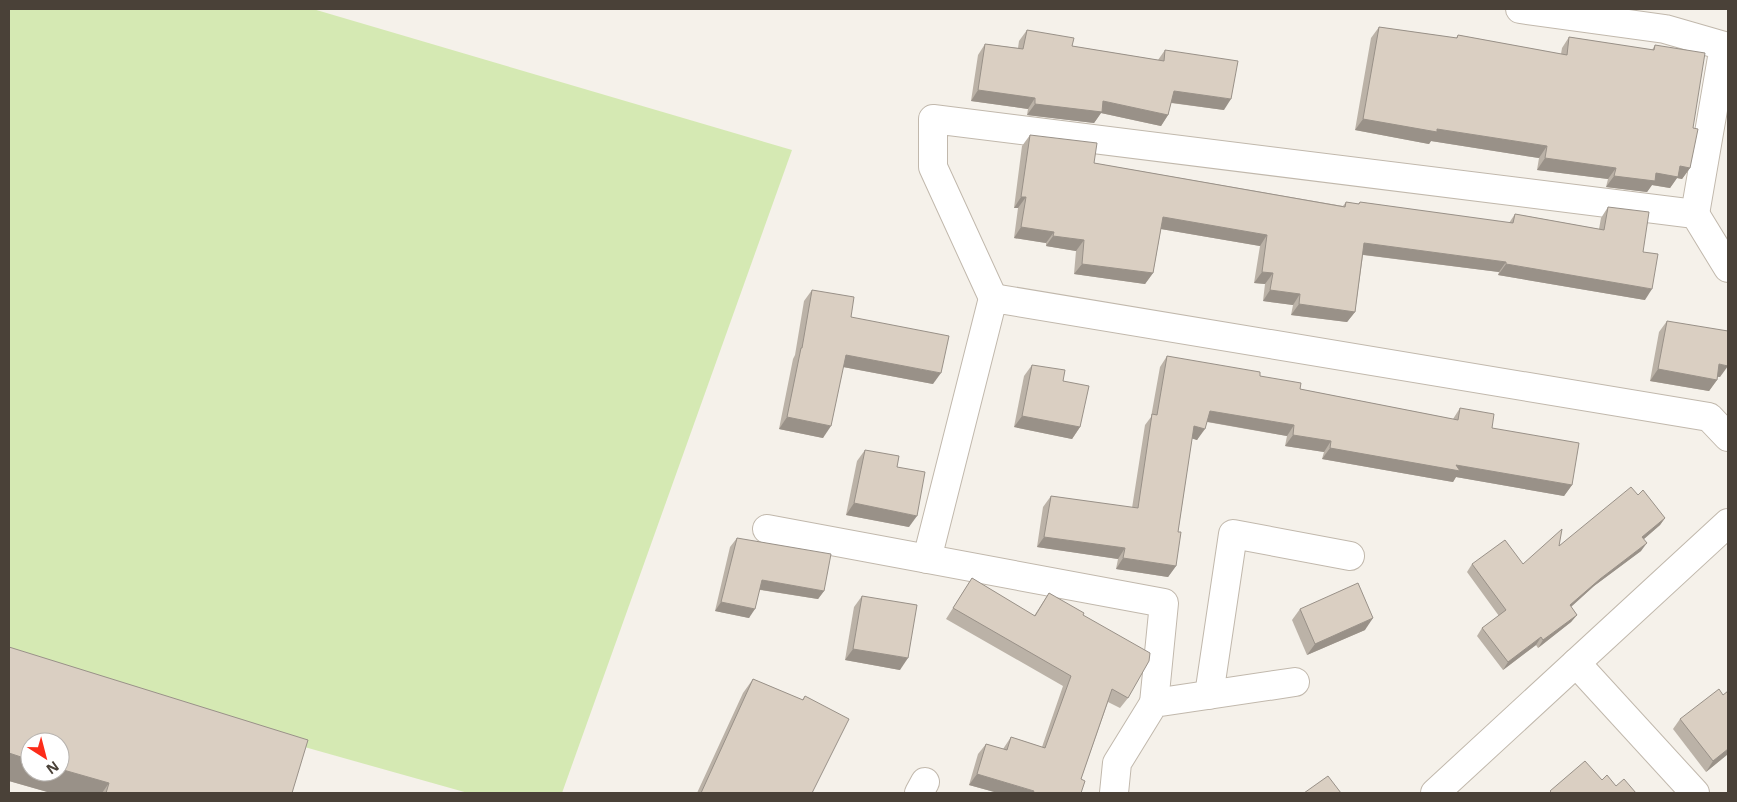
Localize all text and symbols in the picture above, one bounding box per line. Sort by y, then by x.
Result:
north arrow [20,732,70,782]
text: N [43,757,63,779]

